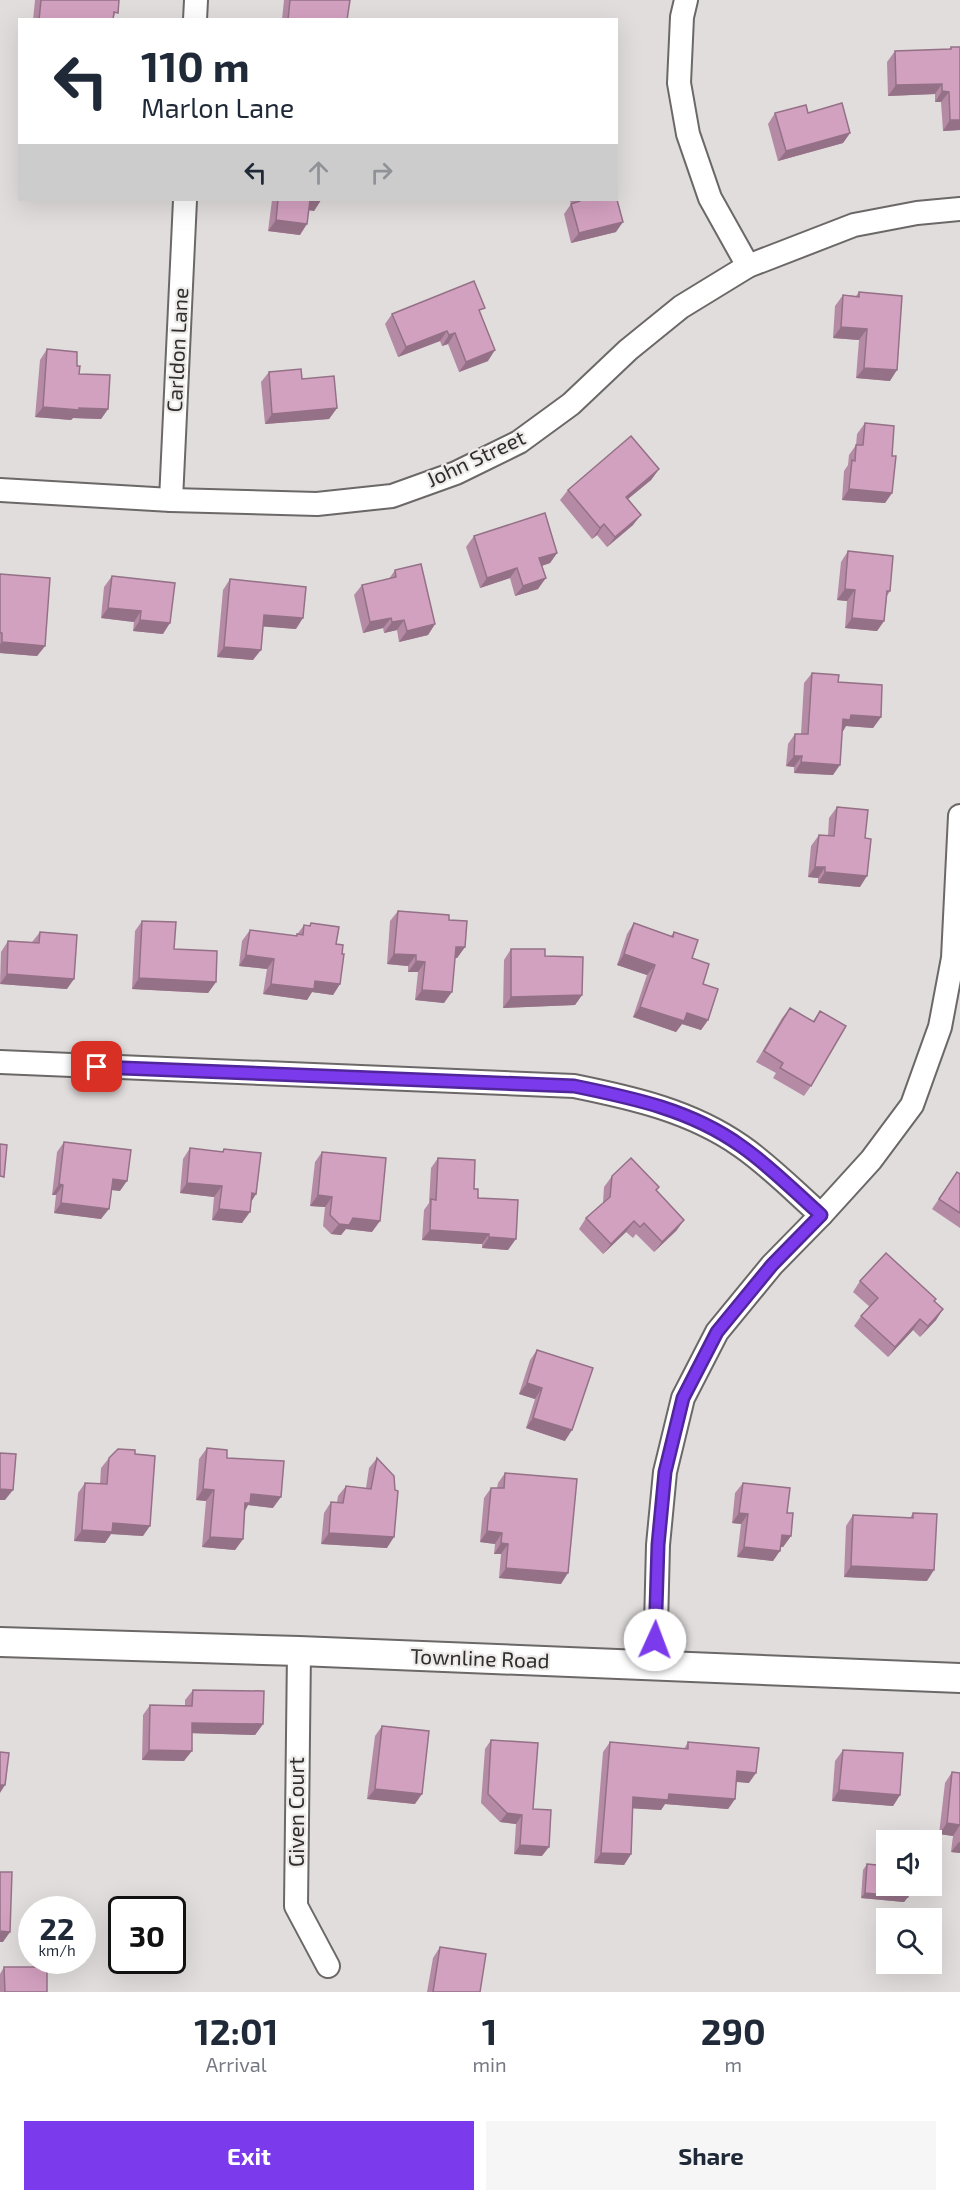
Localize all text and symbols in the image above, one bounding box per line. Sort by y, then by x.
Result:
text: 110 m [141,40,250,90]
icon: left [42,42,120,120]
text: Marlon Lane [141,91,294,123]
icon: left [239,156,272,189]
icon: ahead [302,156,335,189]
icon: right [365,156,398,189]
street label: Carldon Lane [161,287,192,413]
street label: John Street [422,424,529,491]
pin [71,1041,122,1092]
icon: arrive [80,1050,113,1083]
position arrow [623,1608,687,1672]
street label: Townline Road [410,1643,550,1672]
street label: Given Court [283,1757,308,1867]
map controls [876,1830,942,1974]
button: sound [876,1830,942,1896]
speed limit sign: 30 [108,1896,186,1974]
button: search [876,1908,942,1974]
text: 22 [40,1910,74,1946]
text: km/h [38,1941,76,1959]
text: 12:01 [194,2009,278,2052]
text: 1 [482,2009,497,2052]
text: 290 [701,2009,766,2052]
text: Arrival [206,2052,267,2076]
text: min [473,2052,507,2076]
text: m [725,2052,742,2076]
button: Exit [24,2121,474,2190]
button: Share [486,2121,936,2190]

